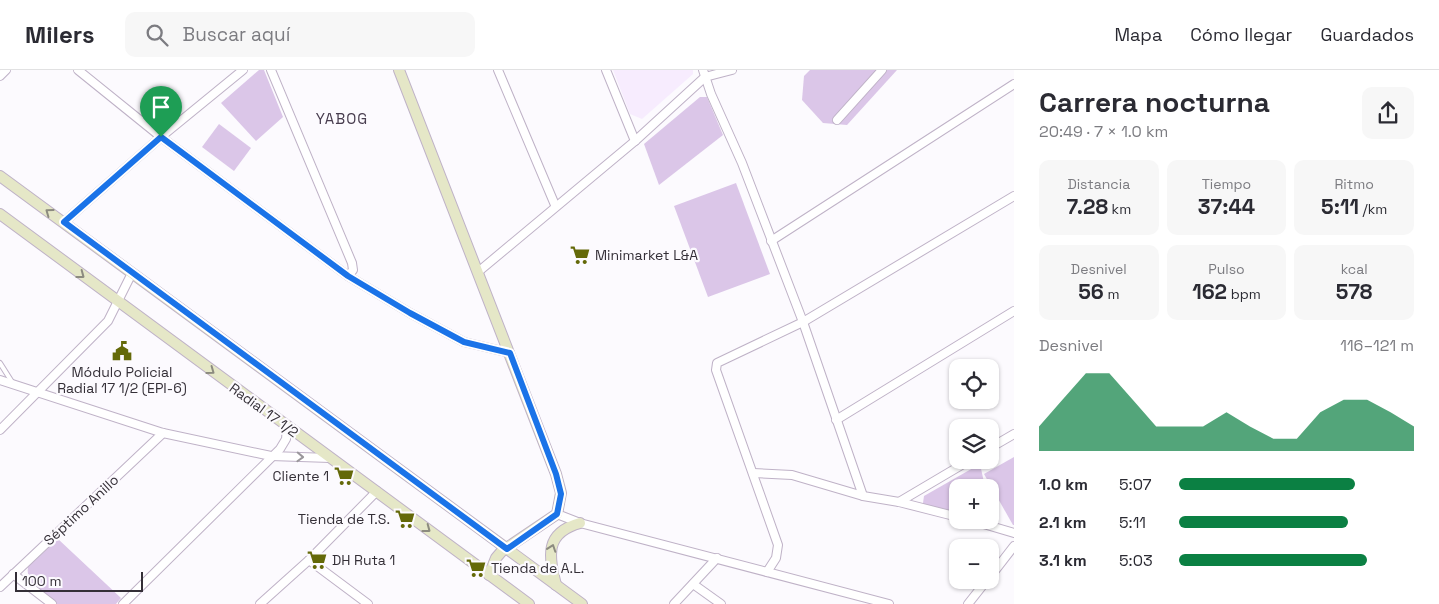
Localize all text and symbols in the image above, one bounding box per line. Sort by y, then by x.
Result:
search box [125,12,475,57]
text: Milers [25,19,95,50]
icon: search [143,21,171,49]
text: Buscar aquí [183,22,290,47]
text: Mapa [1114,23,1162,46]
text: Cómo llegar [1190,23,1292,46]
text: Guardados [1320,23,1414,46]
text: Carrera nocturna [1039,84,1270,120]
pin [140,86,182,137]
button: share [1362,87,1414,139]
icon: arrive [147,93,175,121]
district label: YABOG [316,109,368,128]
text: 20:49 · 7 × 1.0 km [1039,121,1168,142]
text: Distancia [1067,175,1130,193]
text: Tiempo [1202,175,1251,193]
text: Ritmo [1334,175,1374,193]
text: 7.28 [1066,193,1108,220]
text: 37:44 [1198,193,1255,220]
text: 5:11 [1321,193,1359,220]
text: km [1108,200,1131,218]
text: /km [1359,200,1387,218]
one-way arrow [45,209,55,218]
supermarket icon: Minimarket L&A [569,244,591,266]
place label: Minimarket L&A [595,246,698,264]
text: Desnivel [1071,260,1127,278]
text: Pulso [1208,260,1245,278]
text: kcal [1341,260,1368,278]
one-way arrow [75,269,84,277]
text: 56 [1078,278,1104,305]
text: 162 [1192,278,1227,305]
text: 578 [1336,278,1372,305]
text: m [1104,285,1119,303]
text: bpm [1227,285,1261,303]
text: Desnivel [1039,335,1103,356]
text: 116–121 m [1340,335,1414,356]
public building icon: Módulo Policial Radial 17 1/2 (EPI-6) [111,340,133,362]
map controls [949,359,999,589]
button: locate [949,359,999,409]
place label: Módulo Policial Radial 17 1/2 (EPI-6) [57,363,187,397]
one-way arrow [205,366,214,374]
street label: Radial 17 1/2 [226,379,302,441]
button: layers [949,419,999,469]
one-way arrow [297,452,305,462]
supermarket icon: Cliente 1 [333,465,355,487]
place label: Cliente 1 [273,467,329,485]
street label: Séptimo Anillo [40,471,122,549]
text: 1.0 km [1039,474,1088,495]
text: 5:07 [1119,474,1152,495]
button: + [949,479,999,529]
supermarket icon: Tienda de T.S. [394,508,416,530]
place label: Tienda de T.S. [298,510,390,528]
text: 2.1 km [1039,512,1086,533]
text: 5:11 [1119,512,1146,533]
one-way arrow [421,523,431,532]
button: − [949,539,999,589]
one-way arrow [547,544,557,552]
supermarket icon: DH Ruta 1 [306,549,328,571]
text: 3.1 km [1039,550,1087,571]
text: 5:03 [1119,550,1153,571]
place label: DH Ruta 1 [332,551,395,569]
supermarket icon: Tienda de A.L. [465,557,487,579]
place label: Tienda de A.L. [491,559,584,577]
scale bar [15,569,142,592]
text: 100 m [22,572,61,590]

